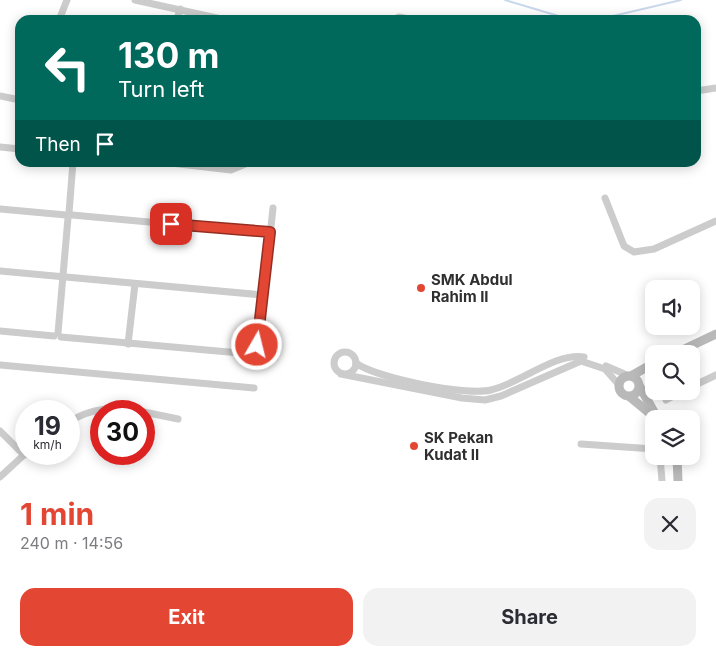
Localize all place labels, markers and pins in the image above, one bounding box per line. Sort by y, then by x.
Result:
pin [150,203,192,245]
place label: SMK Abdul Rahim II [431,270,513,306]
marker: SMK Abdul Rahim II [415,282,427,294]
place label: SK Pekan Kudat II [424,428,493,464]
marker: SK Pekan Kudat II [408,440,420,452]

